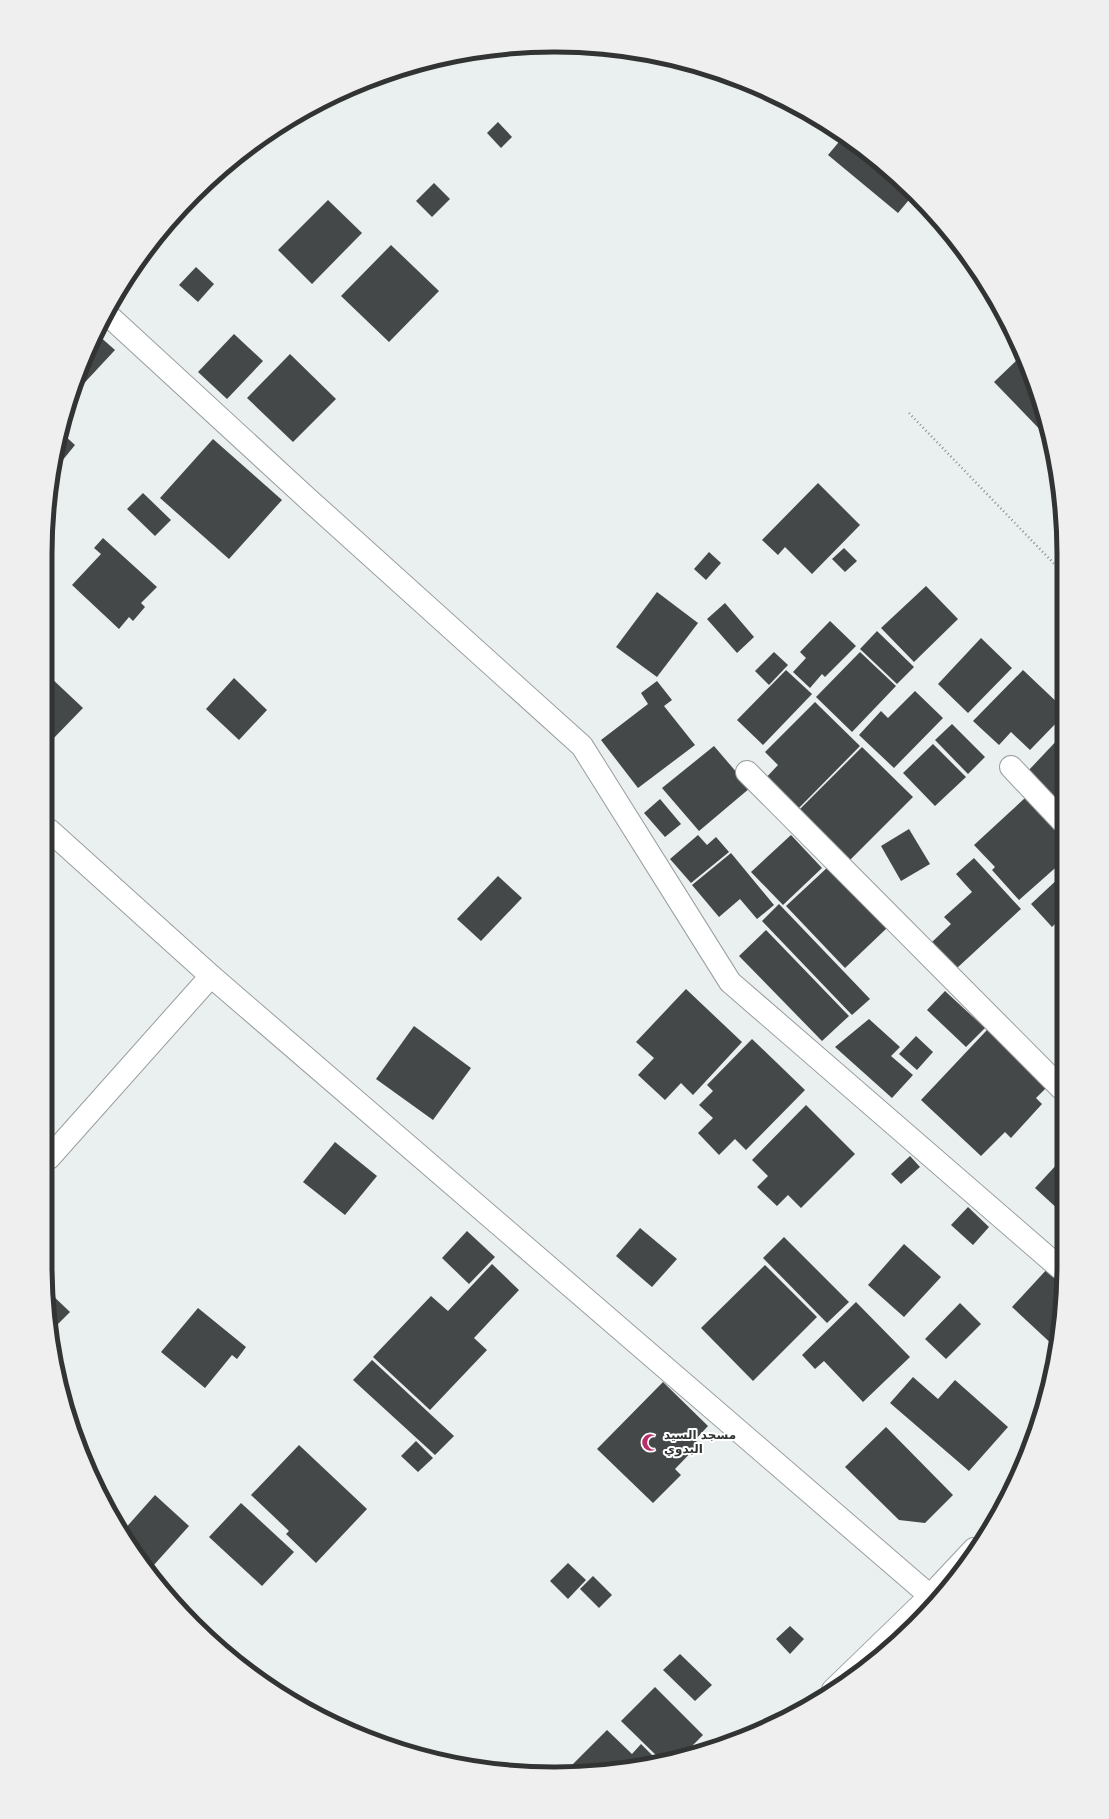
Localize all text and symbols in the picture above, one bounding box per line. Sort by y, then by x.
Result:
place label: مسجد السيد البدوي [664,1428,736,1457]
mosque icon: مسجد السيد البدوي [641,1432,661,1452]

